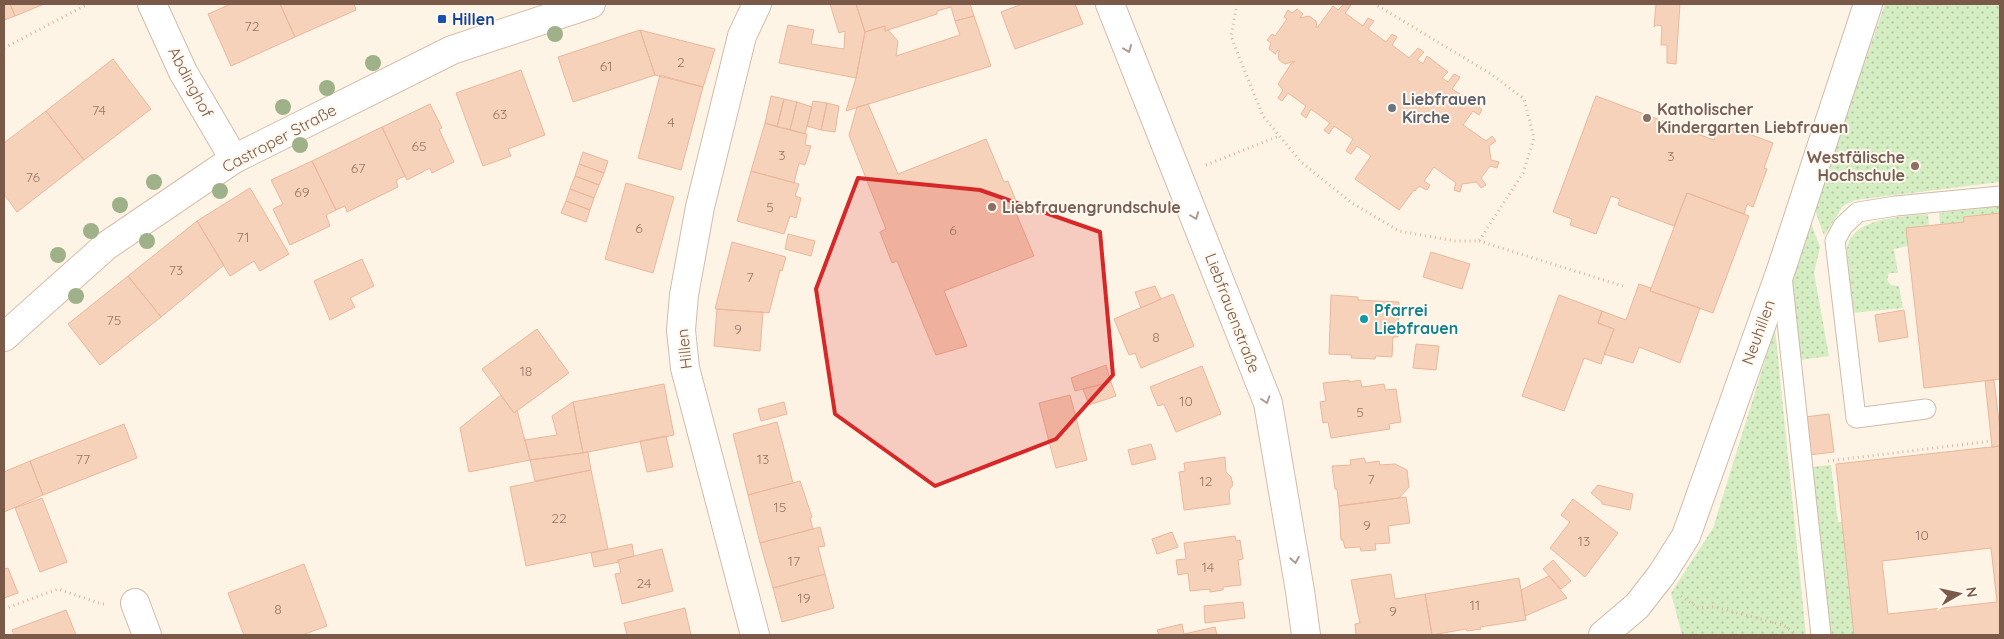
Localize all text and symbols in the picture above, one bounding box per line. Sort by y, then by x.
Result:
place label: Hillen [452,9,495,29]
marker: Hillen [436,13,448,25]
house number: 72 [245,17,260,35]
street label: Abdinghof [164,43,218,121]
one-way arrow [1122,44,1133,53]
house number: 2 [677,53,685,71]
house number: 61 [600,57,612,75]
place label: Liebfrauen Kirche [1402,89,1486,127]
street label: Castroper Straße [218,99,340,177]
place label: Katholischer Kindergarten Liebfrauen [1657,99,1848,137]
house number: 74 [92,101,106,119]
marker: Liebfrauen Kirche [1386,102,1398,114]
house number: 63 [493,105,507,123]
marker: Katholischer Kindergarten Liebfrauen [1641,112,1653,124]
house number: 4 [667,113,675,131]
house number: 65 [411,137,427,155]
house number: 3 [778,146,786,164]
house number: 3 [1667,147,1675,165]
place label: Westfälische Hochschule [1807,147,1905,185]
house number: 67 [351,159,365,177]
marker: Westfälische Hochschule [1909,160,1921,172]
house number: 76 [26,168,41,186]
house number: 69 [294,183,310,201]
place label: Liebfrauengrundschule [1002,197,1181,217]
house number: 5 [766,198,774,216]
marker: Liebfrauengrundschule [986,201,998,213]
one-way arrow [1189,211,1199,220]
house number: 6 [635,219,643,237]
house number: 6 [949,221,957,239]
house number: 71 [236,228,250,246]
street label: Liebfrauenstraße [1201,250,1265,376]
house number: 73 [169,261,183,279]
house number: 7 [746,268,754,286]
street label: Neuhillen [1737,297,1779,367]
place label: Pfarrei Liebfrauen [1374,300,1458,338]
house number: 75 [107,311,121,329]
marker: Pfarrei Liebfrauen [1358,313,1370,325]
house number: 9 [734,320,742,338]
street label: Hillen [672,328,696,370]
house number: 8 [1152,328,1160,346]
house number: 18 [520,362,532,380]
house number: 10 [1179,392,1193,410]
one-way arrow [1261,396,1271,404]
house number: 5 [1356,403,1364,421]
house number: 77 [76,450,90,468]
house number: 13 [757,450,769,468]
house number: 7 [1367,470,1375,488]
house number: 12 [1200,472,1213,490]
house number: 15 [774,498,786,516]
house number: 22 [551,509,567,527]
house number: 9 [1363,516,1371,534]
house number: 10 [1915,526,1929,544]
house number: 13 [1578,532,1590,550]
house number: 17 [788,552,800,570]
one-way arrow [1289,556,1299,565]
house number: 14 [1202,558,1214,576]
north arrow [1934,569,1984,619]
house number: 24 [637,574,651,592]
text: N [1962,585,1982,598]
house number: 19 [798,589,811,607]
house number: 11 [1470,596,1480,614]
house number: 8 [274,600,282,618]
house number: 9 [1389,602,1397,620]

